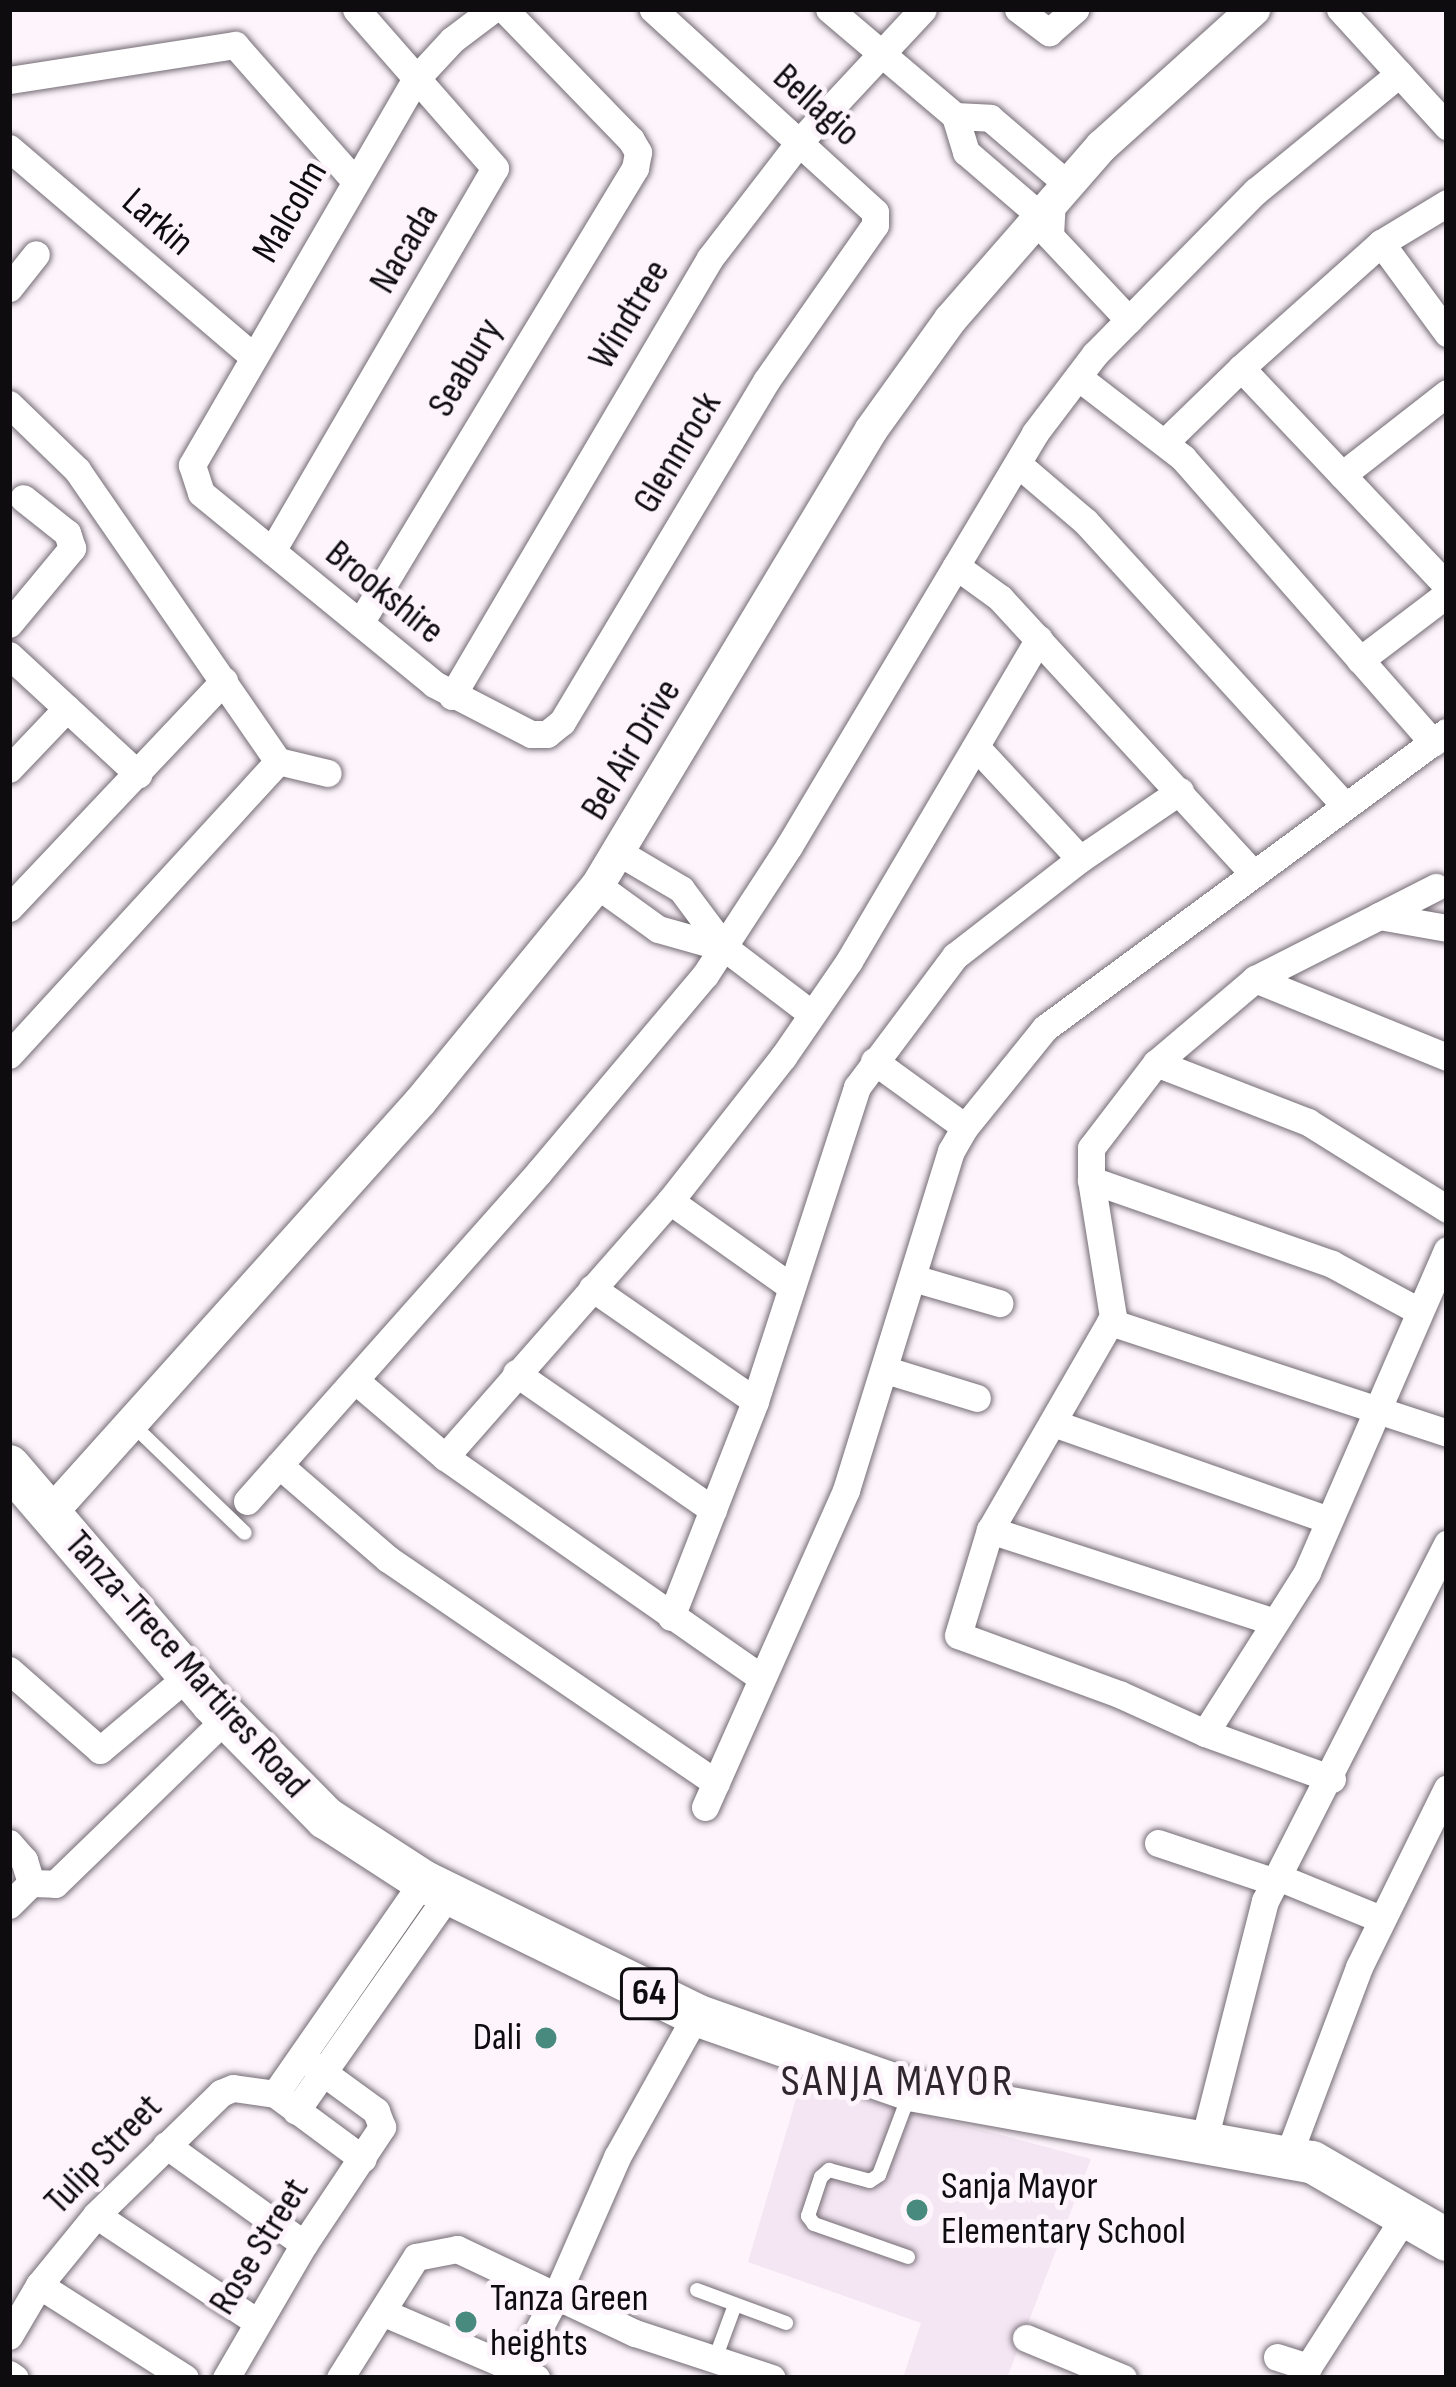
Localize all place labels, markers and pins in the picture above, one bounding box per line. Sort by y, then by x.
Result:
place label: Dali [473,2015,522,2061]
marker: Dali [533,2025,559,2051]
place label: Sanja Mayor Elementary School [941,2165,1186,2256]
marker: Sanja Mayor Elementary School [904,2197,930,2223]
place label: Tanza Green heights [490,2277,648,2368]
marker: Tanza Green heights [453,2309,479,2335]

